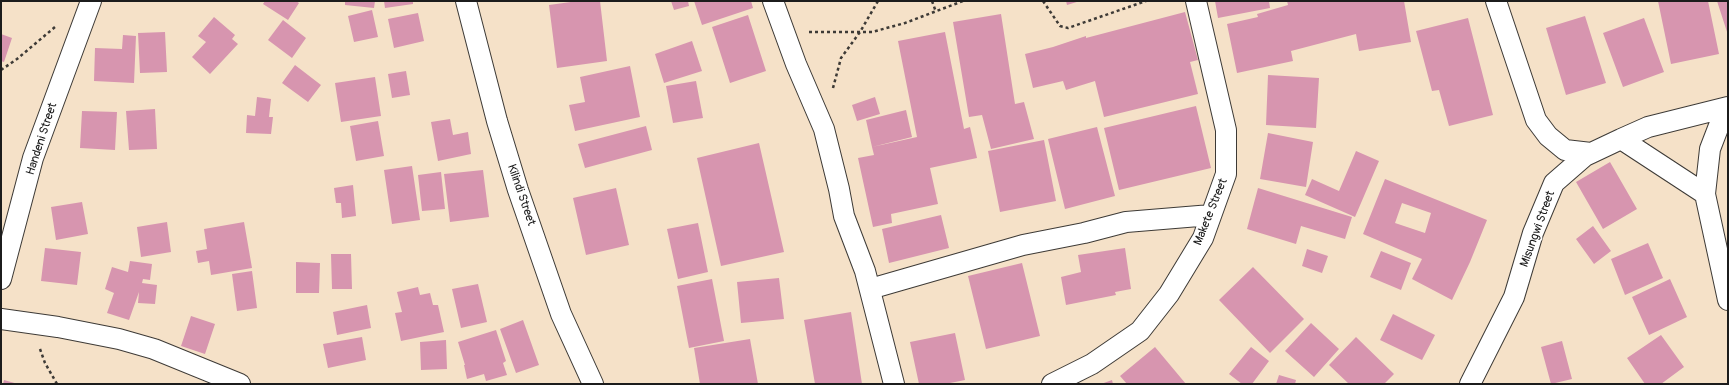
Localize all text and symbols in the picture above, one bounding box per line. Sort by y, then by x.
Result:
street label: Handeni Street [24,101,60,177]
street label: Kilindi Street [504,162,538,228]
street label: Makete Street [1191,176,1231,248]
street label: Misungwi Street [1518,189,1558,269]

